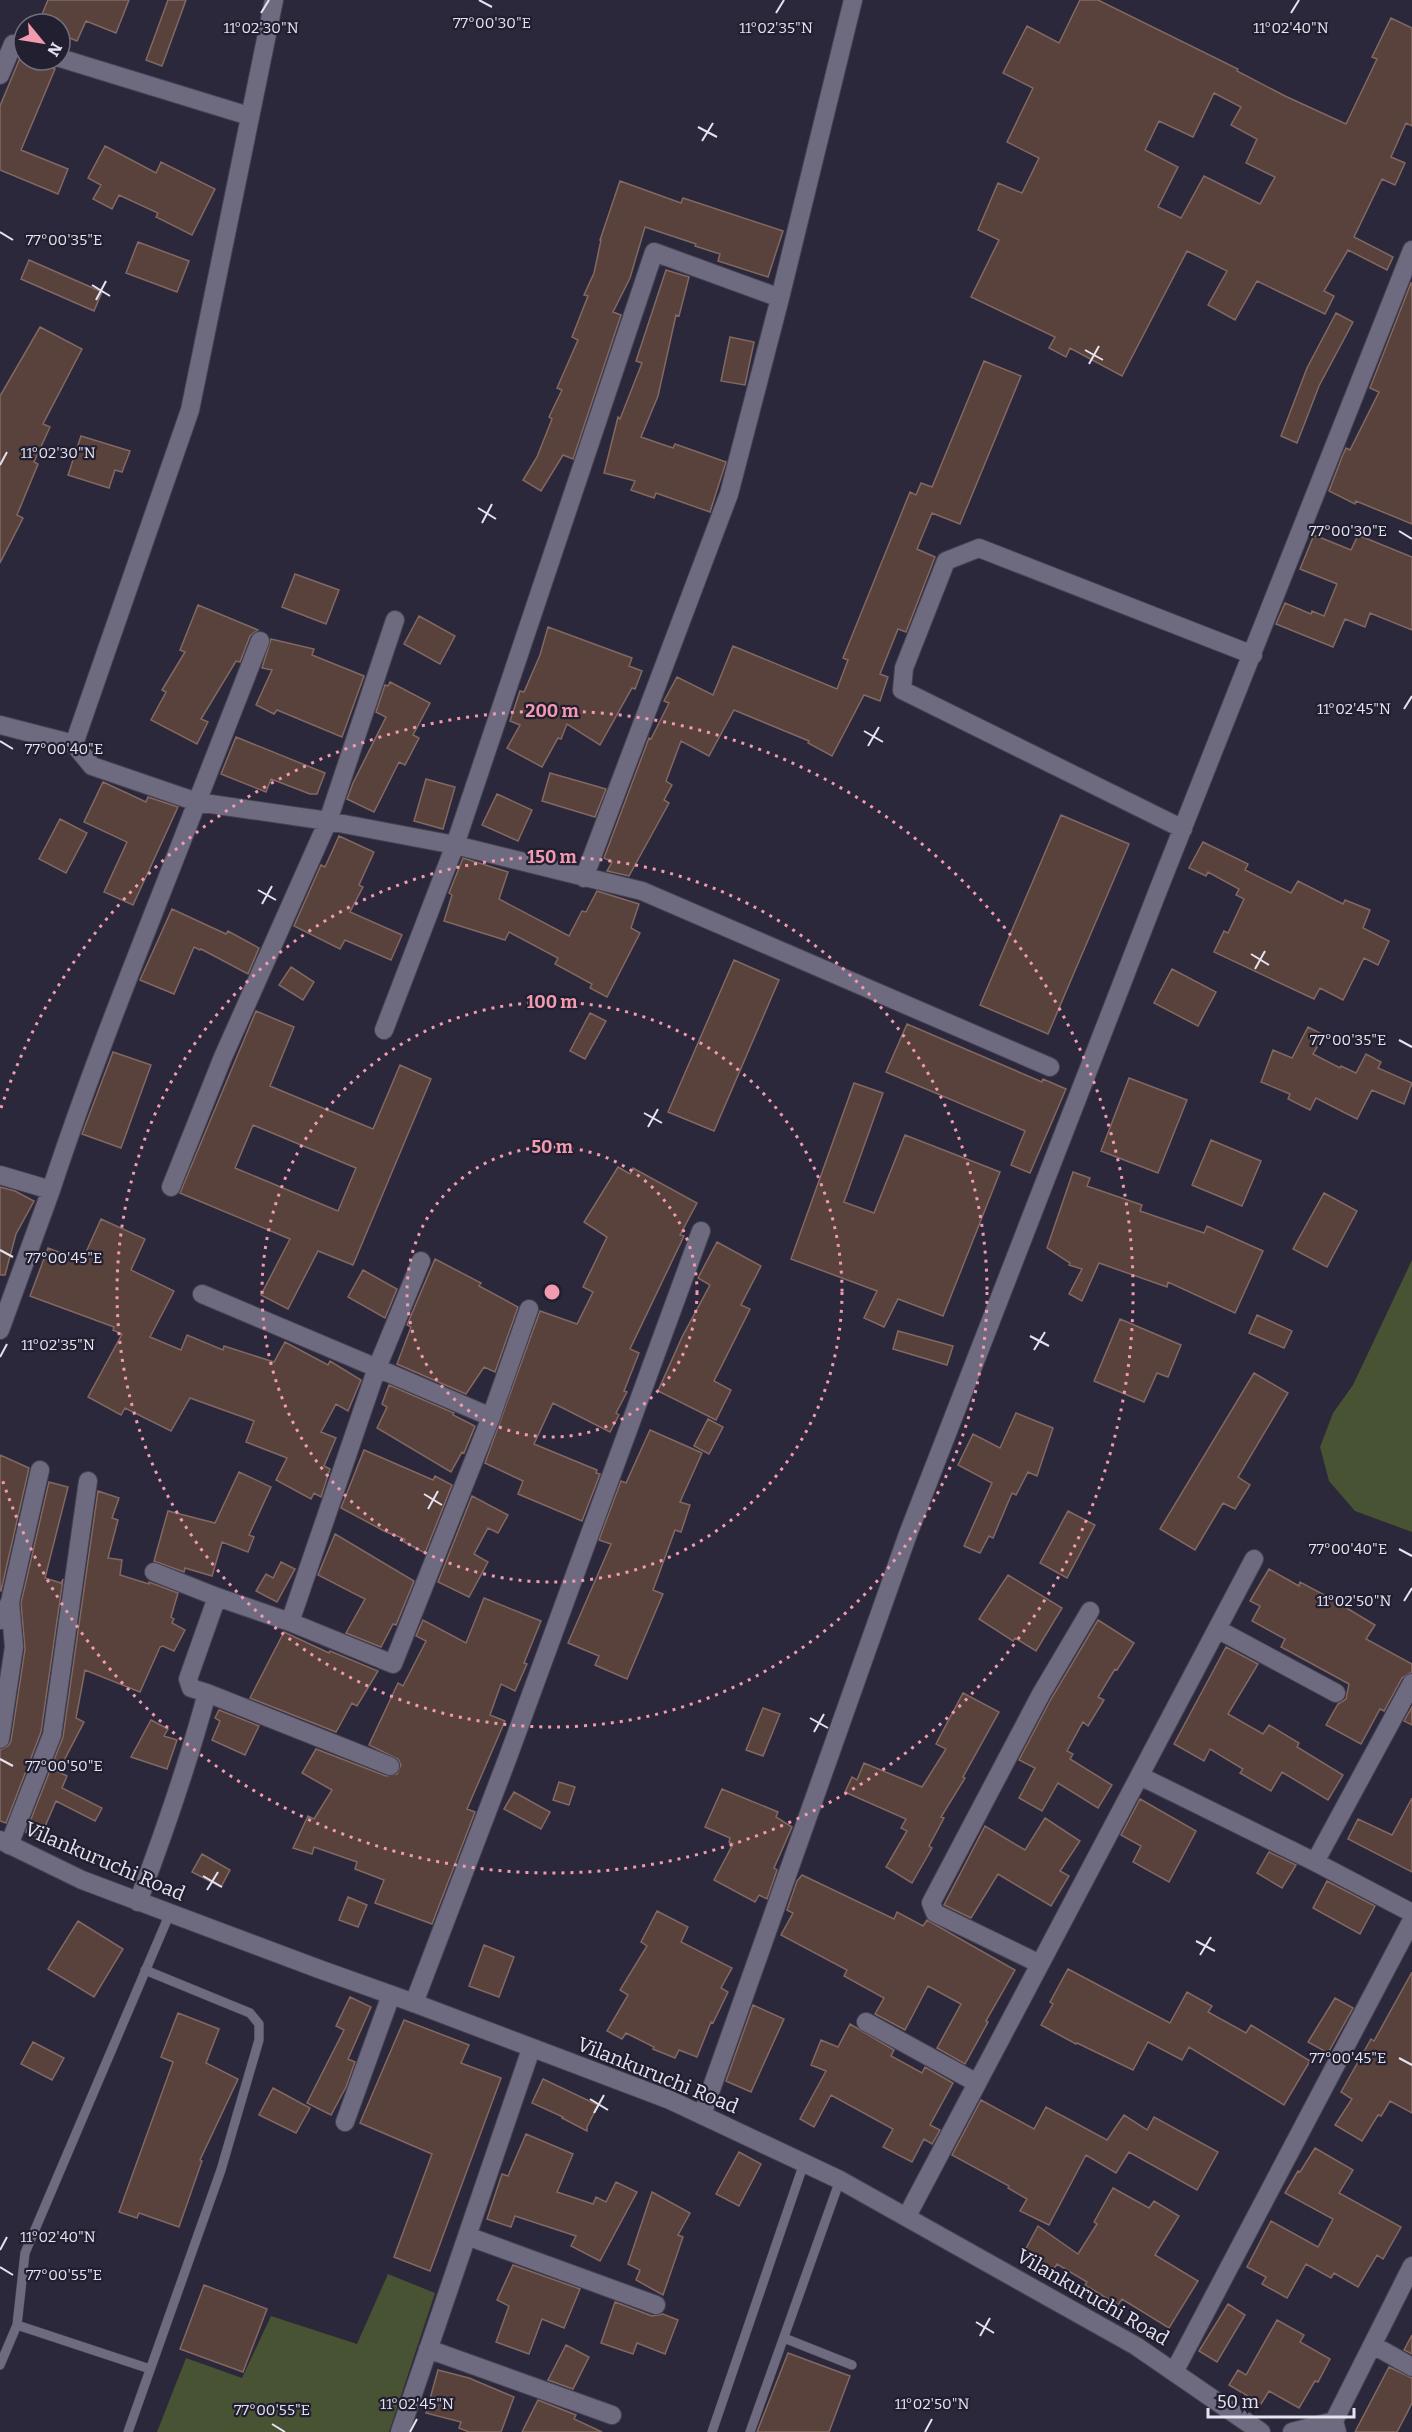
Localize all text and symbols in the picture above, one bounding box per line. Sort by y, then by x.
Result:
north arrow [12,12,72,72]
text: 77°00'30"E [453,14,531,32]
text: 11°02'30"N [223,19,299,37]
text: 11°02'35"N [739,19,813,37]
text: 11°02'40"N [1253,19,1329,37]
text: N [43,39,66,59]
text: 77°00'35"E [26,231,102,249]
text: 11°02'30"N [20,444,96,462]
text: 77°00'30"E [1309,522,1387,540]
text: 200 m [525,700,579,722]
text: 11°02'45"N [1317,700,1391,718]
text: 77°00'40"E [25,740,103,758]
text: 150 m [527,846,577,868]
text: 100 m [526,991,578,1013]
text: 77°00'35"E [1310,1031,1386,1049]
text: 50 m [531,1136,573,1158]
text: 77°00'45"E [26,1249,102,1267]
centre of rings [542,1282,562,1302]
text: 11°02'35"N [21,1336,95,1354]
text: 77°00'40"E [1309,1540,1387,1558]
text: 11°02'50"N [1317,1592,1391,1610]
text: 77°00'50"E [25,1757,103,1775]
street label: Vilankuruchi Road [21,1816,189,1906]
street label: Vilankuruchi Road [574,2032,742,2118]
text: 77°00'45"E [1310,2049,1386,2067]
text: 11°02'40"N [20,2228,96,2246]
street label: Vilankuruchi Road [1013,2244,1174,2350]
text: 77°00'55"E [26,2266,102,2284]
scale bar [1208,2381,1354,2419]
text: 50 m [1217,2391,1259,2413]
text: 11°02'45"N [380,2395,454,2413]
text: 11°02'50"N [895,2395,969,2413]
text: 77°00'55"E [234,2401,310,2419]

